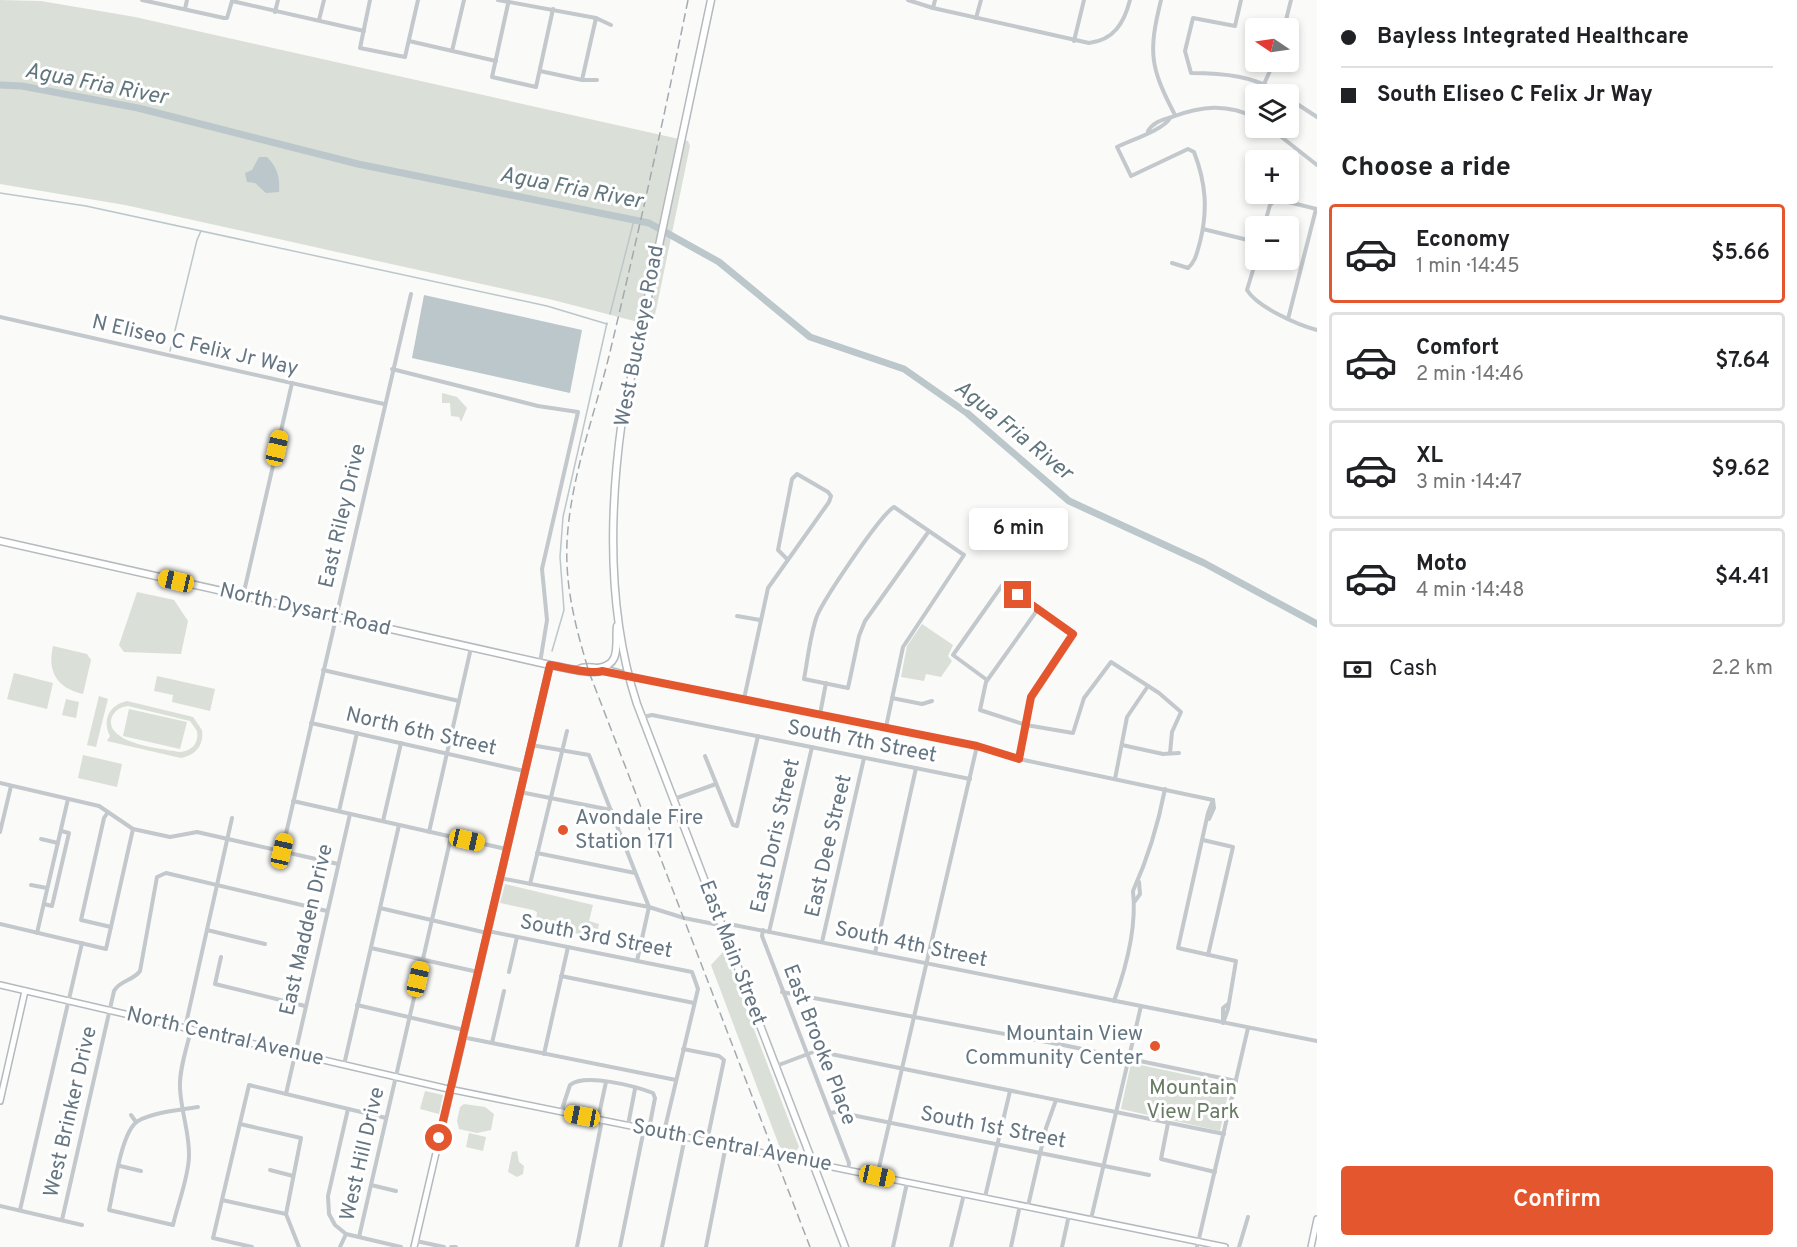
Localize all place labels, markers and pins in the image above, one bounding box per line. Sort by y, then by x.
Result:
place label: Avondale Fire Station 171 [575,805,703,856]
marker: Avondale Fire Station 171 [556,823,570,837]
place label: Mountain View Community Center [965,1021,1143,1072]
marker: Mountain View Community Center [1148,1039,1162,1053]

